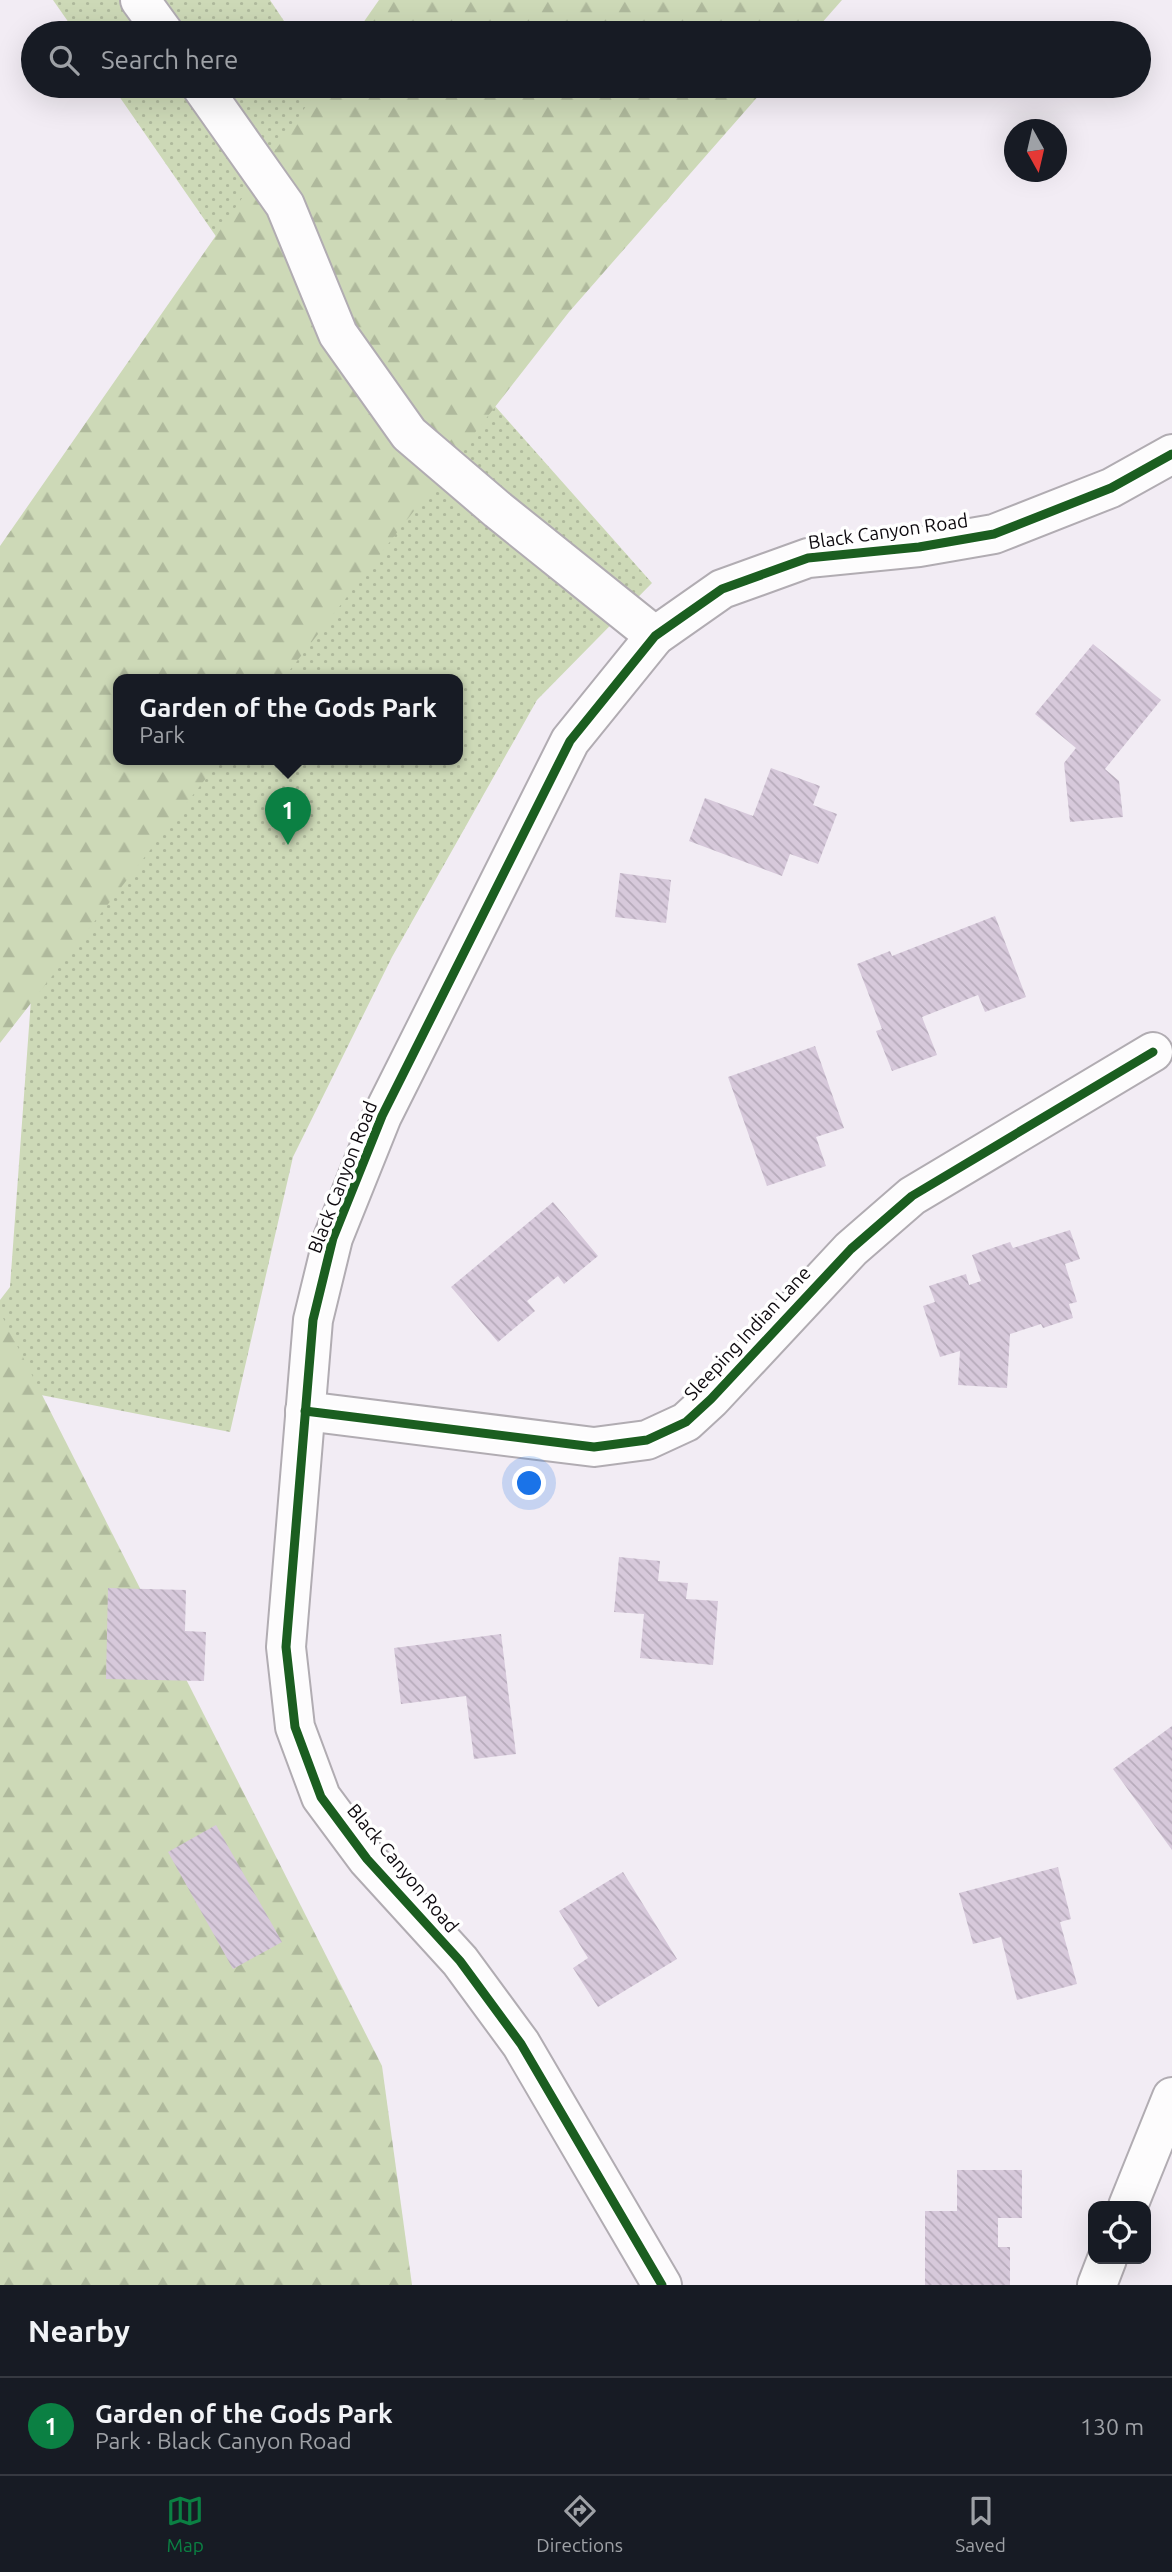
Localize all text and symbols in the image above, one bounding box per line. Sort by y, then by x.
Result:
search box [21,21,1151,98]
icon: search [45,41,83,79]
text: Search here [101,45,238,74]
north arrow [1004,119,1067,182]
street label: Black Canyon Road [807,509,969,553]
popup [113,674,463,765]
text: Garden of the Gods Park [139,693,437,722]
text: Park [139,722,185,747]
pin: 1 [265,787,311,845]
street label: Black Canyon Road [303,1098,381,1256]
street label: Sleeping Indian Lane [679,1262,815,1404]
your location [512,1466,546,1500]
street label: Black Canyon Road [343,1799,463,1937]
map controls [1088,2201,1151,2264]
button: locate [1088,2201,1151,2264]
text: Nearby [28,2314,130,2348]
text: Garden of the Gods Park [95,2399,393,2428]
text: 1 [45,2414,57,2439]
text: 130 m [1080,2414,1144,2439]
text: Park · Black Canyon Road [95,2428,352,2453]
tab: Map [166,2492,204,2556]
tab: Directions [536,2492,623,2556]
tab: Saved [955,2492,1006,2556]

